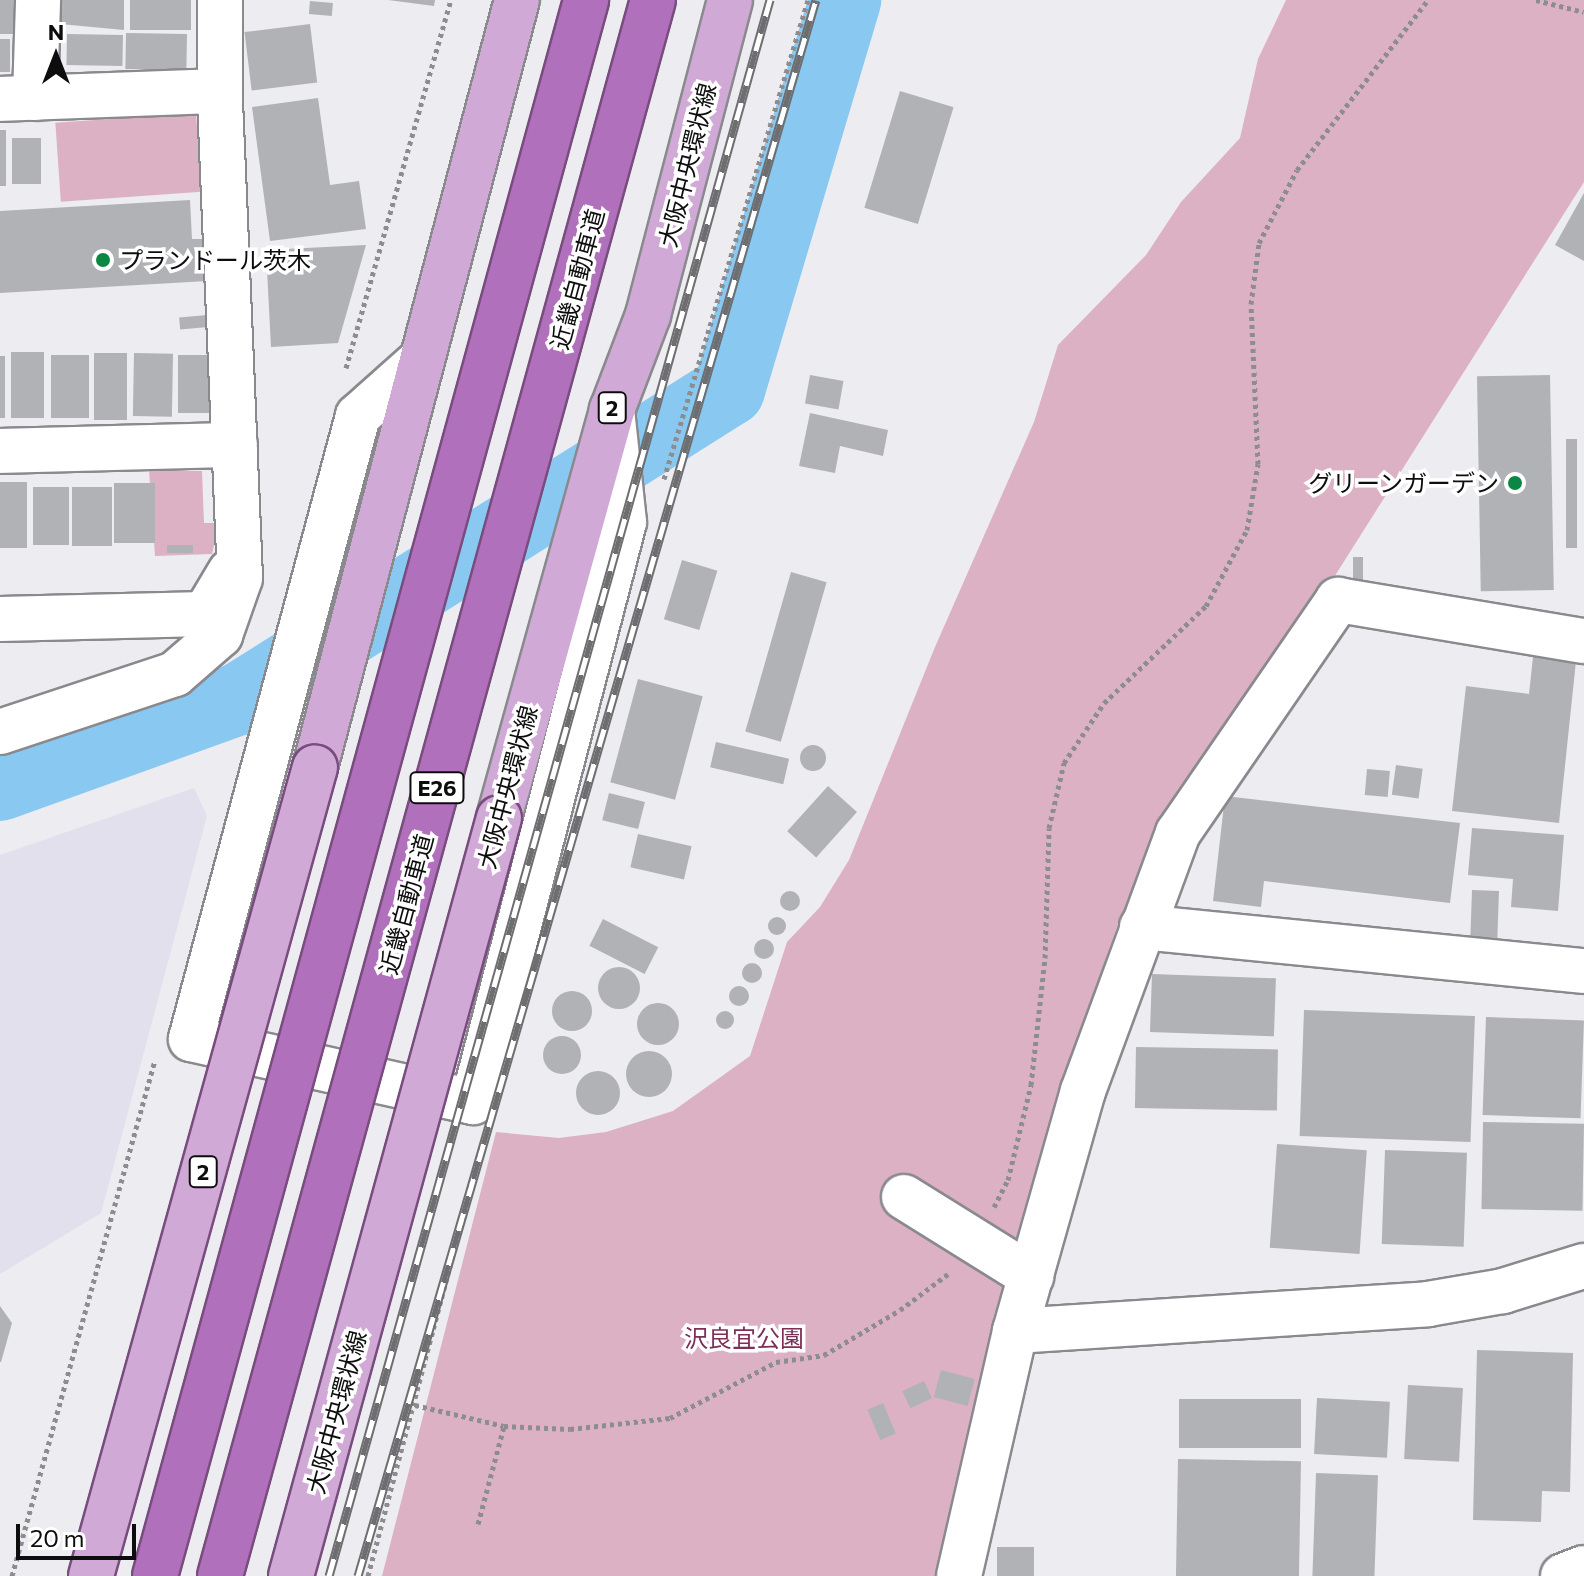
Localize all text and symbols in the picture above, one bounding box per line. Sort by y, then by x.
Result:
north arrow [16,16,96,96]
text: N [48,18,64,45]
street label: 大阪中央環状線 [653,80,721,250]
street label: 近畿自動車道 [544,206,610,352]
place label: プランドール茨木 [119,246,311,274]
marker: プランドール茨木 [94,251,112,269]
road number: 2 [596,390,628,426]
place label: グリーンガーデン [1307,469,1499,497]
marker: グリーンガーデン [1506,474,1524,492]
street label: 大阪中央環状線 [471,702,543,872]
road number: E26 [409,770,465,806]
street label: 近畿自動車道 [373,831,439,977]
road number: 2 [187,1154,219,1190]
park label: 沢良宜公園 [684,1324,804,1352]
street label: 大阪中央環状線 [300,1327,372,1497]
scale bar [20,1508,140,1558]
text: 20 m [30,1523,84,1552]

